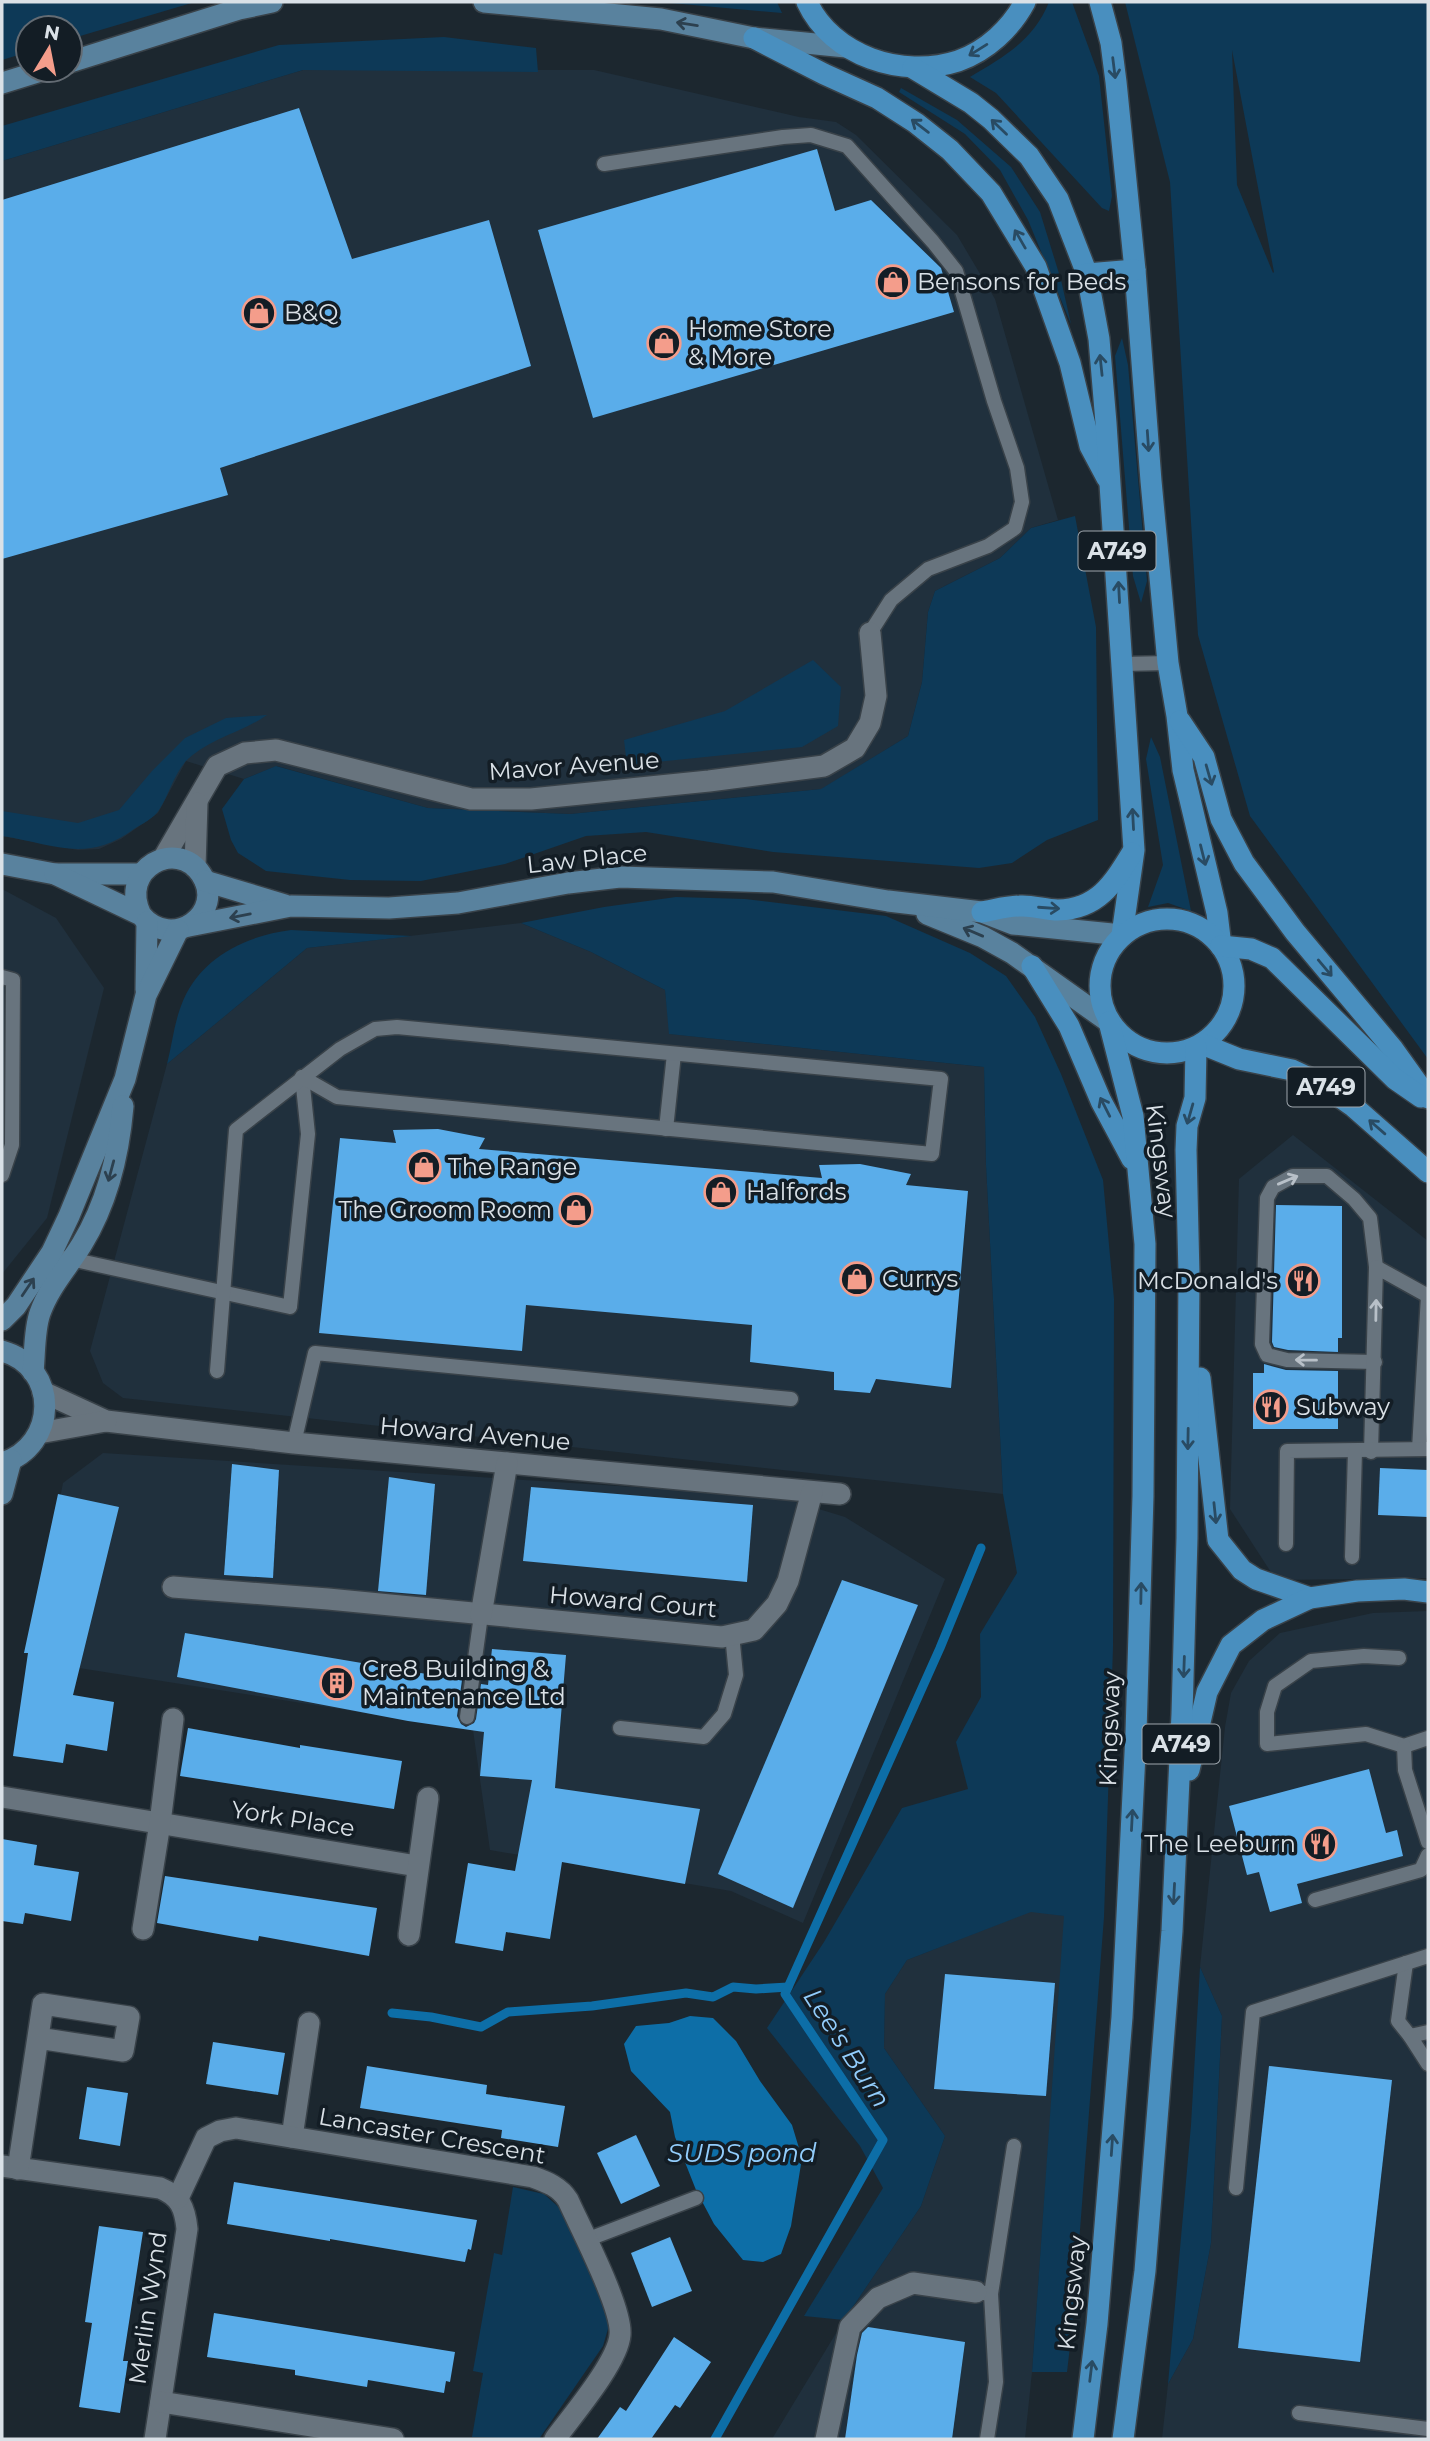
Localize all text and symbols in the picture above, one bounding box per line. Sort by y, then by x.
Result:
north arrow [14,14,84,84]
one-way arrow [676,17,699,30]
text: N [42,20,61,45]
one-way arrow [969,43,989,57]
one-way arrow [1108,57,1121,79]
one-way arrow [991,118,1008,135]
one-way arrow [911,119,930,134]
one-way arrow [1013,229,1026,250]
shop icon: Bensons for Beds [874,263,912,301]
place label: Bensons for Beds [917,267,1126,296]
shop icon: B&Q [240,294,278,332]
place label: B&Q [284,298,338,327]
place label: Home Store & More [688,314,832,371]
shop icon: Home Store & More [645,324,683,362]
one-way arrow [1095,354,1108,377]
one-way arrow [1142,430,1155,452]
road number: A749 [1078,531,1156,570]
one-way arrow [1112,581,1125,604]
street label: Mavor Avenue [488,745,660,786]
one-way arrow [1204,764,1217,786]
one-way arrow [1126,808,1139,831]
street label: Law Place [525,838,649,879]
one-way arrow [1197,843,1210,866]
one-way arrow [1037,902,1060,915]
one-way arrow [229,910,252,923]
one-way arrow [962,925,984,938]
one-way arrow [1317,959,1333,977]
road number: A749 [1288,1068,1364,1106]
one-way arrow [1097,1097,1111,1118]
street label: Kingsway [1140,1102,1183,1220]
one-way arrow [1183,1103,1196,1125]
one-way arrow [1368,1119,1386,1135]
shop icon: The Range [405,1148,443,1186]
place label: The Range [448,1152,577,1181]
one-way arrow [104,1160,117,1182]
shop icon: Halfords [702,1173,740,1211]
one-way arrow [1277,1173,1298,1186]
place label: Halfords [746,1177,846,1206]
shop icon: The Groom Room [557,1191,595,1229]
place label: The Groom Room [339,1195,552,1224]
shop icon: Currys [838,1260,876,1298]
restaurant icon: McDonald's [1284,1262,1322,1300]
place label: Currys [882,1264,958,1293]
place label: McDonald's [1137,1266,1278,1295]
one-way arrow [21,1278,35,1297]
one-way arrow [1369,1299,1382,1322]
one-way arrow [1295,1354,1318,1367]
restaurant icon: Subway [1252,1388,1290,1426]
place label: Subway [1296,1392,1390,1421]
street label: Howard Avenue [378,1411,572,1456]
one-way arrow [1182,1427,1195,1450]
one-way arrow [1209,1501,1222,1524]
street label: Howard Court [548,1580,718,1623]
one-way arrow [1134,1582,1148,1605]
place label: Cre8 Building & Maintenance Ltd [362,1654,566,1711]
one-way arrow [1177,1655,1190,1678]
building icon: Cre8 Building & Maintenance Ltd [318,1664,356,1702]
street label: Kingsway [1093,1671,1126,1787]
road number: A749 [1142,1724,1220,1764]
street label: York Place [229,1794,357,1843]
one-way arrow [1126,1809,1139,1832]
restaurant icon: The Leeburn [1301,1825,1339,1863]
place label: The Leeburn [1144,1829,1296,1858]
one-way arrow [1167,1882,1180,1905]
water label: Lee's Burn [797,1982,897,2114]
street label: Lancaster Crescent [316,2101,548,2170]
one-way arrow [1106,2134,1119,2157]
water label: SUDS pond [667,2137,817,2169]
street label: Merlin Wynd [122,2229,173,2386]
street label: Kingsway [1051,2234,1092,2352]
one-way arrow [1084,2361,1097,2383]

